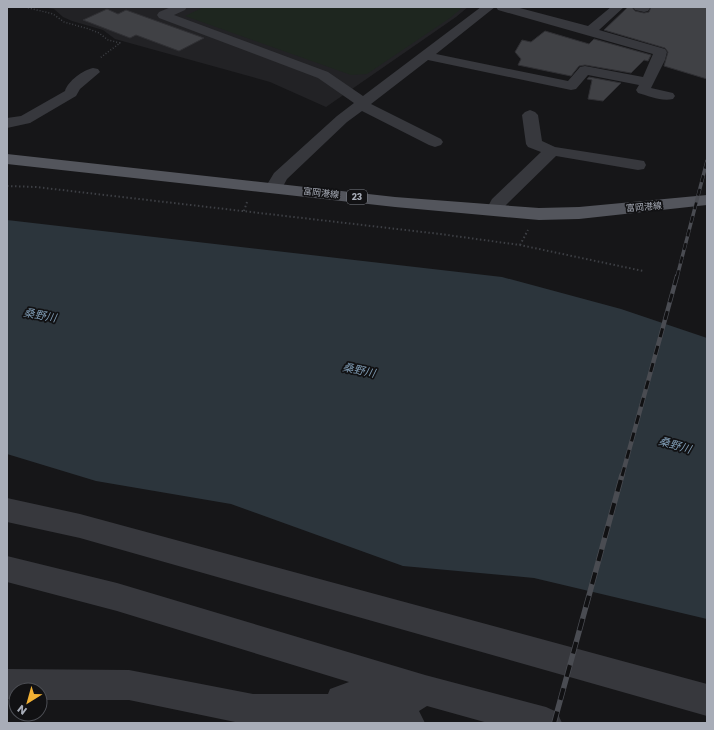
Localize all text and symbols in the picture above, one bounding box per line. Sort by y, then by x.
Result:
street label: 富岡港線 [302,185,341,201]
road number: 23 [347,190,367,204]
street label: 富岡港線 [626,199,663,215]
water label: 桑野川 [22,304,59,326]
water label: 桑野川 [341,359,378,381]
water label: 桑野川 [657,433,694,458]
north arrow [8,682,48,722]
text: N [14,701,30,719]

